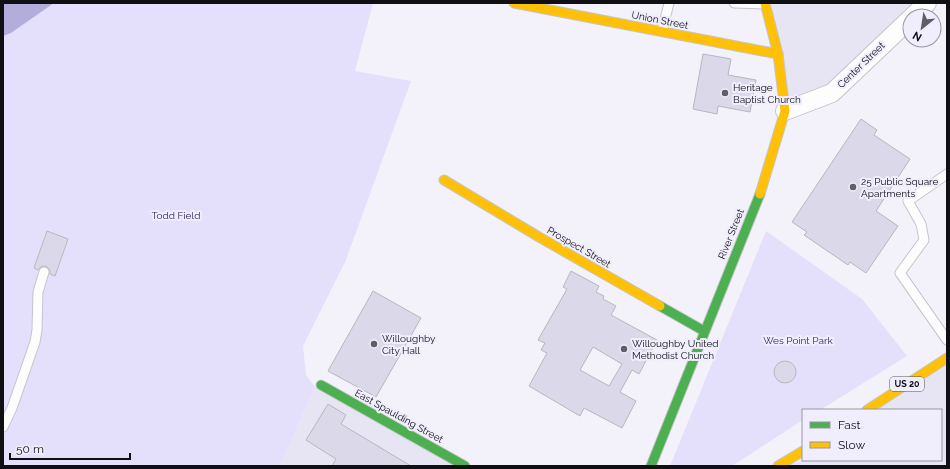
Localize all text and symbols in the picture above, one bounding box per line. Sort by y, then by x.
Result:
north arrow [902,8,942,48]
street label: Union Street [631,9,690,31]
text: N [910,28,924,44]
street label: Center Street [835,39,887,90]
place label: Heritage Baptist Church [733,82,801,105]
marker: Heritage Baptist Church [720,88,730,98]
place label: 25 Public Square Apartments [861,176,938,199]
marker: 25 Public Square Apartments [848,182,858,192]
street label: River Street [716,207,746,261]
park label: Todd Field [152,210,200,221]
street label: Prospect Street [545,224,613,270]
place label: Willoughby City Hall [382,333,436,356]
park label: Wes Point Park [763,335,833,346]
place label: Willoughby United Methodist Church [632,338,719,361]
marker: Willoughby City Hall [369,339,379,349]
marker: Willoughby United Methodist Church [619,344,629,354]
road number: US 20 [890,377,924,391]
street label: East Spaulding Street [353,387,446,445]
legend [802,409,942,461]
text: Fast [838,418,861,432]
scale bar [10,435,130,461]
text: Slow [838,438,865,452]
text: 50 m [16,442,44,456]

